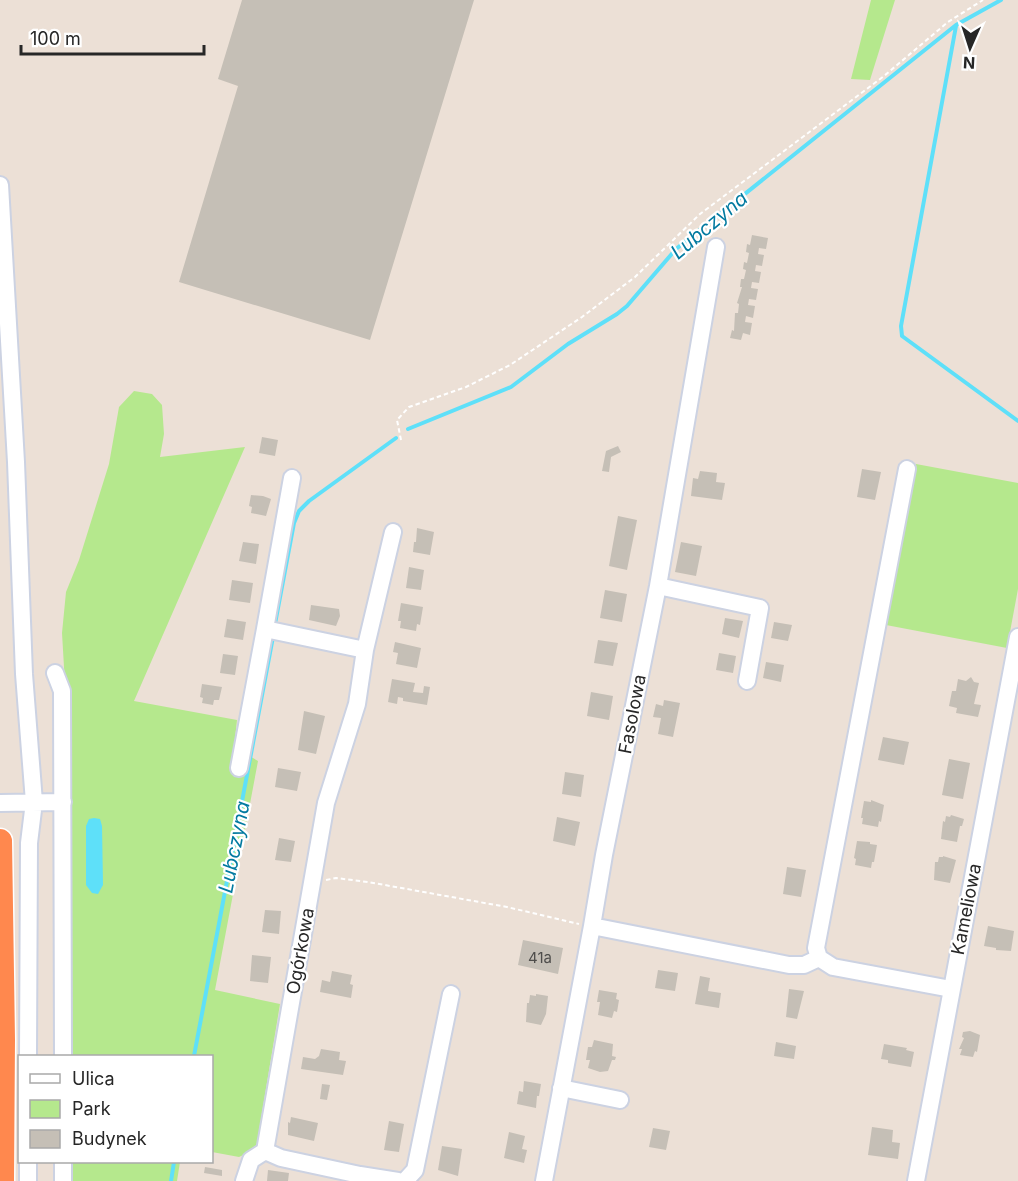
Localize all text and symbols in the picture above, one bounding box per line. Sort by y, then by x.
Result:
scale bar [21,18,204,56]
north arrow [940,18,1000,78]
text: 100 m [30,28,81,49]
text: N [963,53,976,73]
water label: Lubczyna [666,186,752,264]
street label: Fasolowa [614,673,650,755]
water label: Lubczyna [213,799,255,895]
street label: Kameliowa [947,862,985,956]
street label: Ogórkowa [282,906,318,996]
house number: 41a [528,948,552,967]
legend [18,1055,213,1163]
text: Ulica [72,1068,115,1089]
text: Park [72,1098,111,1119]
text: Budynek [72,1128,147,1149]

